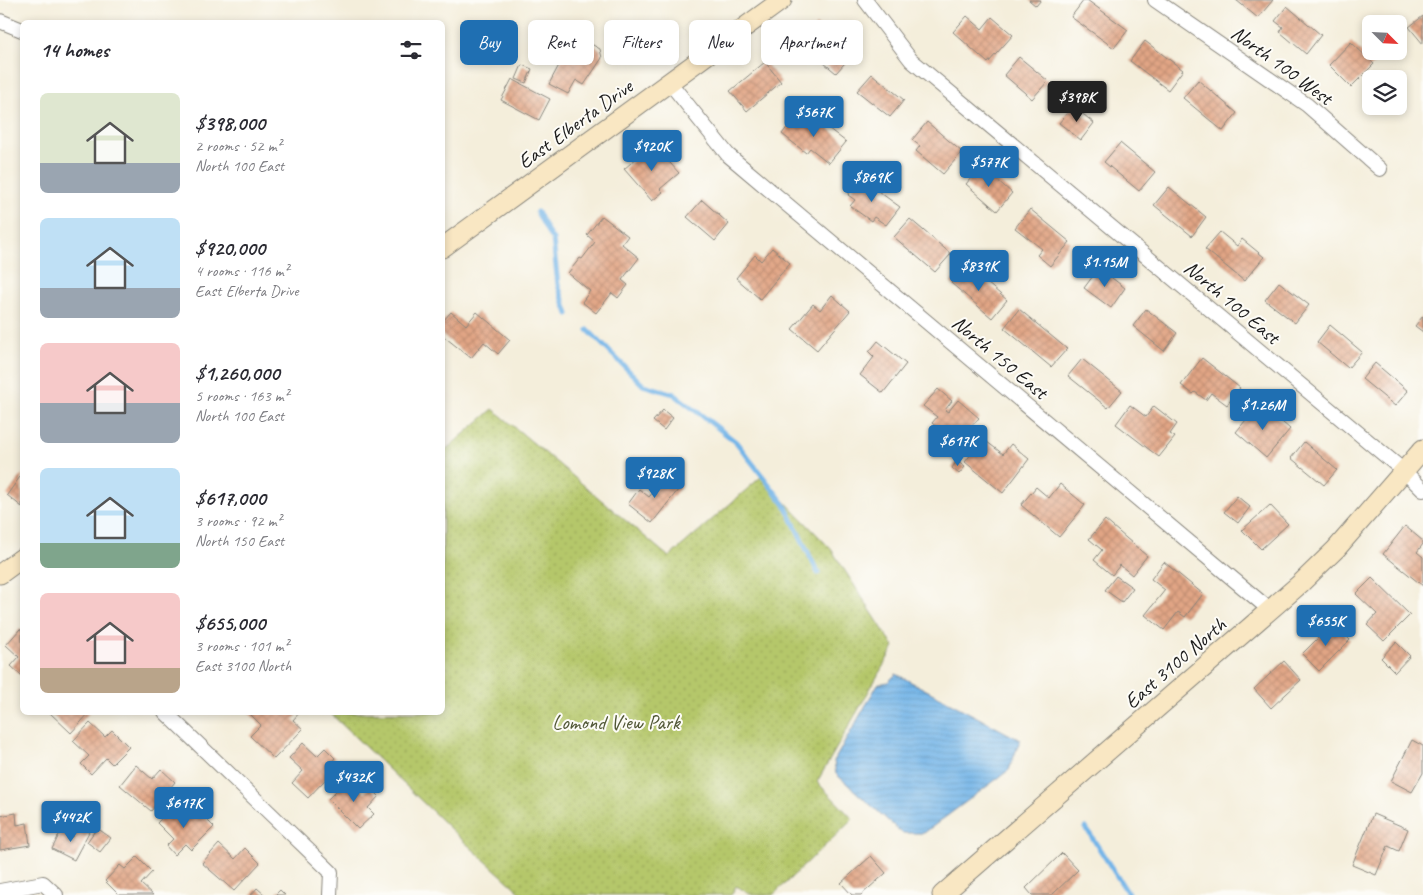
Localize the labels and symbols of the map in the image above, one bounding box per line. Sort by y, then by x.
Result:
north arrow [1362,15,1408,60]
street label: North 100 West [1226,20,1339,112]
street label: East Elberta Drive [512,72,639,174]
pin: $398K [1042,80,1112,123]
pin: $567K [779,96,849,138]
pin: $920K [617,130,687,172]
pin: $577K [954,146,1024,188]
pin: $869K [837,160,907,203]
pin: $1.15M [1064,246,1146,288]
pin: $839K [944,250,1014,292]
street label: North 100 East [1179,254,1287,351]
street label: North 150 East [947,309,1055,406]
pin: $1.26M [1222,388,1304,431]
pin: $617K [923,424,993,467]
pin: $928K [620,456,690,499]
pin: $655K [1291,604,1361,647]
street label: East 3100 North [1119,611,1232,714]
park label: Lomond View Park [552,709,681,735]
pin: $432K [319,760,389,803]
pin: $617K [149,786,219,829]
pin: $442K [36,800,106,843]

